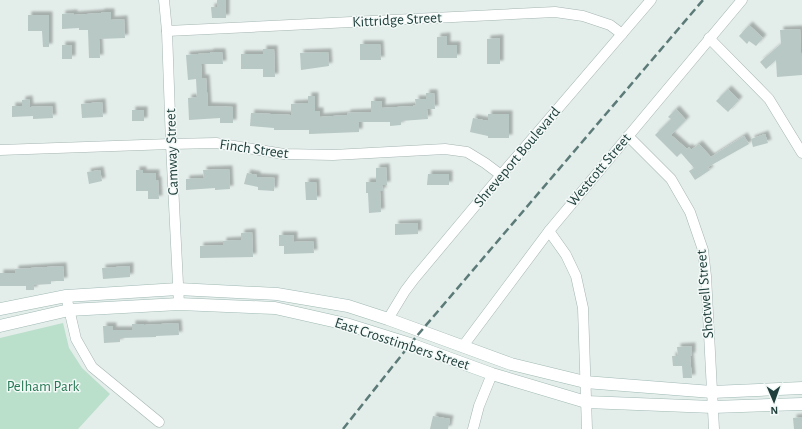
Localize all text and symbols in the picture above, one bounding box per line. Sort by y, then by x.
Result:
street label: Kittridge Street [352,10,442,30]
street label: Shreveport Boulevard [471,104,563,210]
street label: Camway Street [163,108,181,196]
street label: Westcott Street [564,130,634,209]
street label: Finch Street [219,137,290,161]
street label: Shotwell Street [694,249,716,339]
street label: East Crosstimbers Street [333,315,471,373]
park label: Pelham Park [7,379,80,394]
north arrow [754,381,794,421]
text: N [770,405,778,416]

